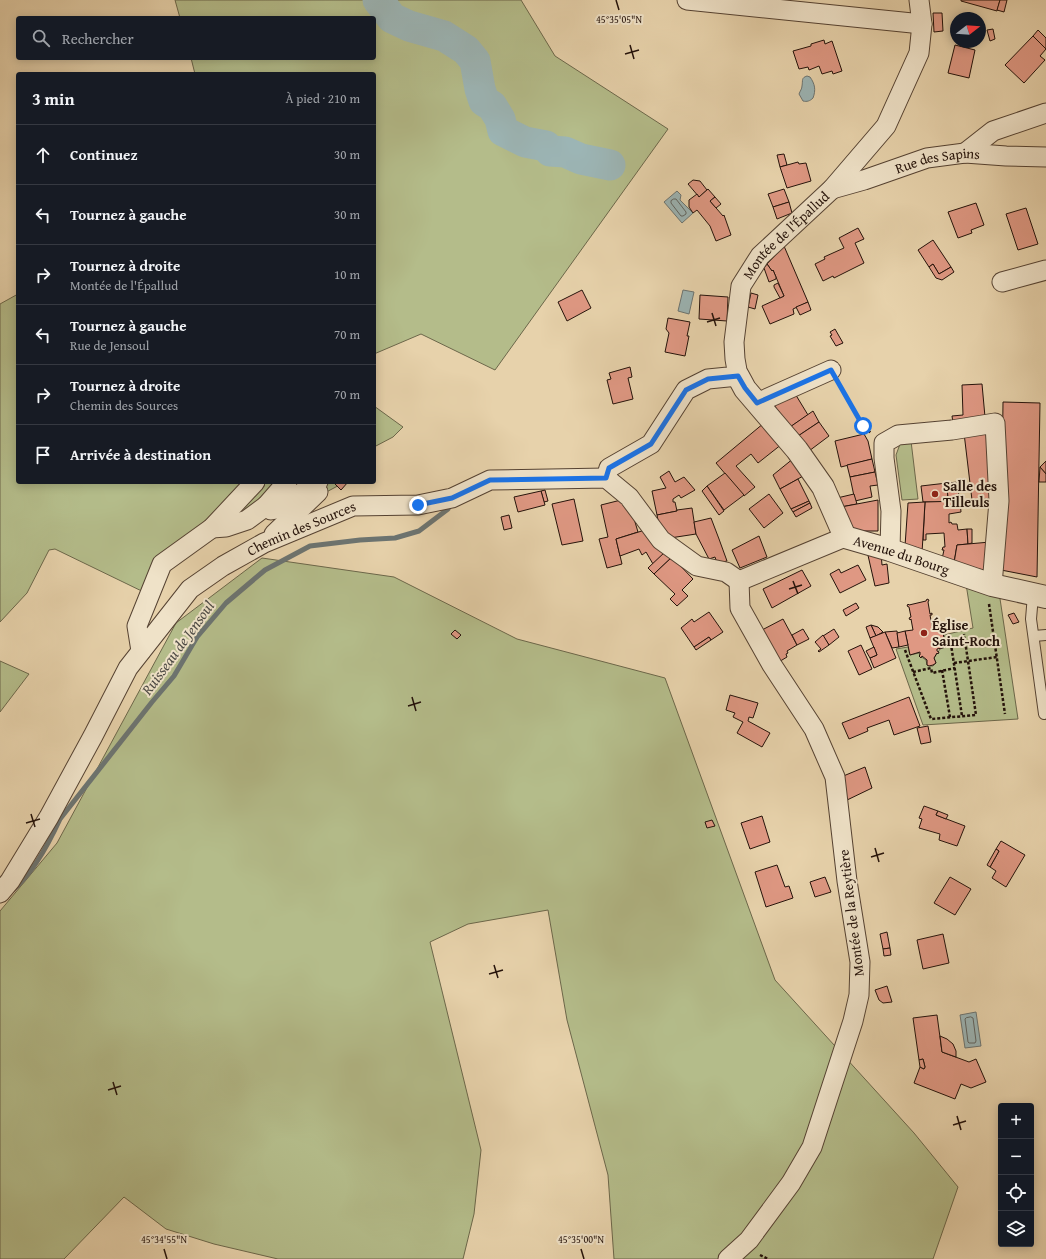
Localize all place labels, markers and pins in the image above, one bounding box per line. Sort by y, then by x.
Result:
place label: Salle des Tilleuls [943,476,997,512]
marker: Salle des Tilleuls [930,489,940,499]
place label: Église Saint-Roch [932,615,1001,651]
marker: Église Saint-Roch [919,628,929,638]

